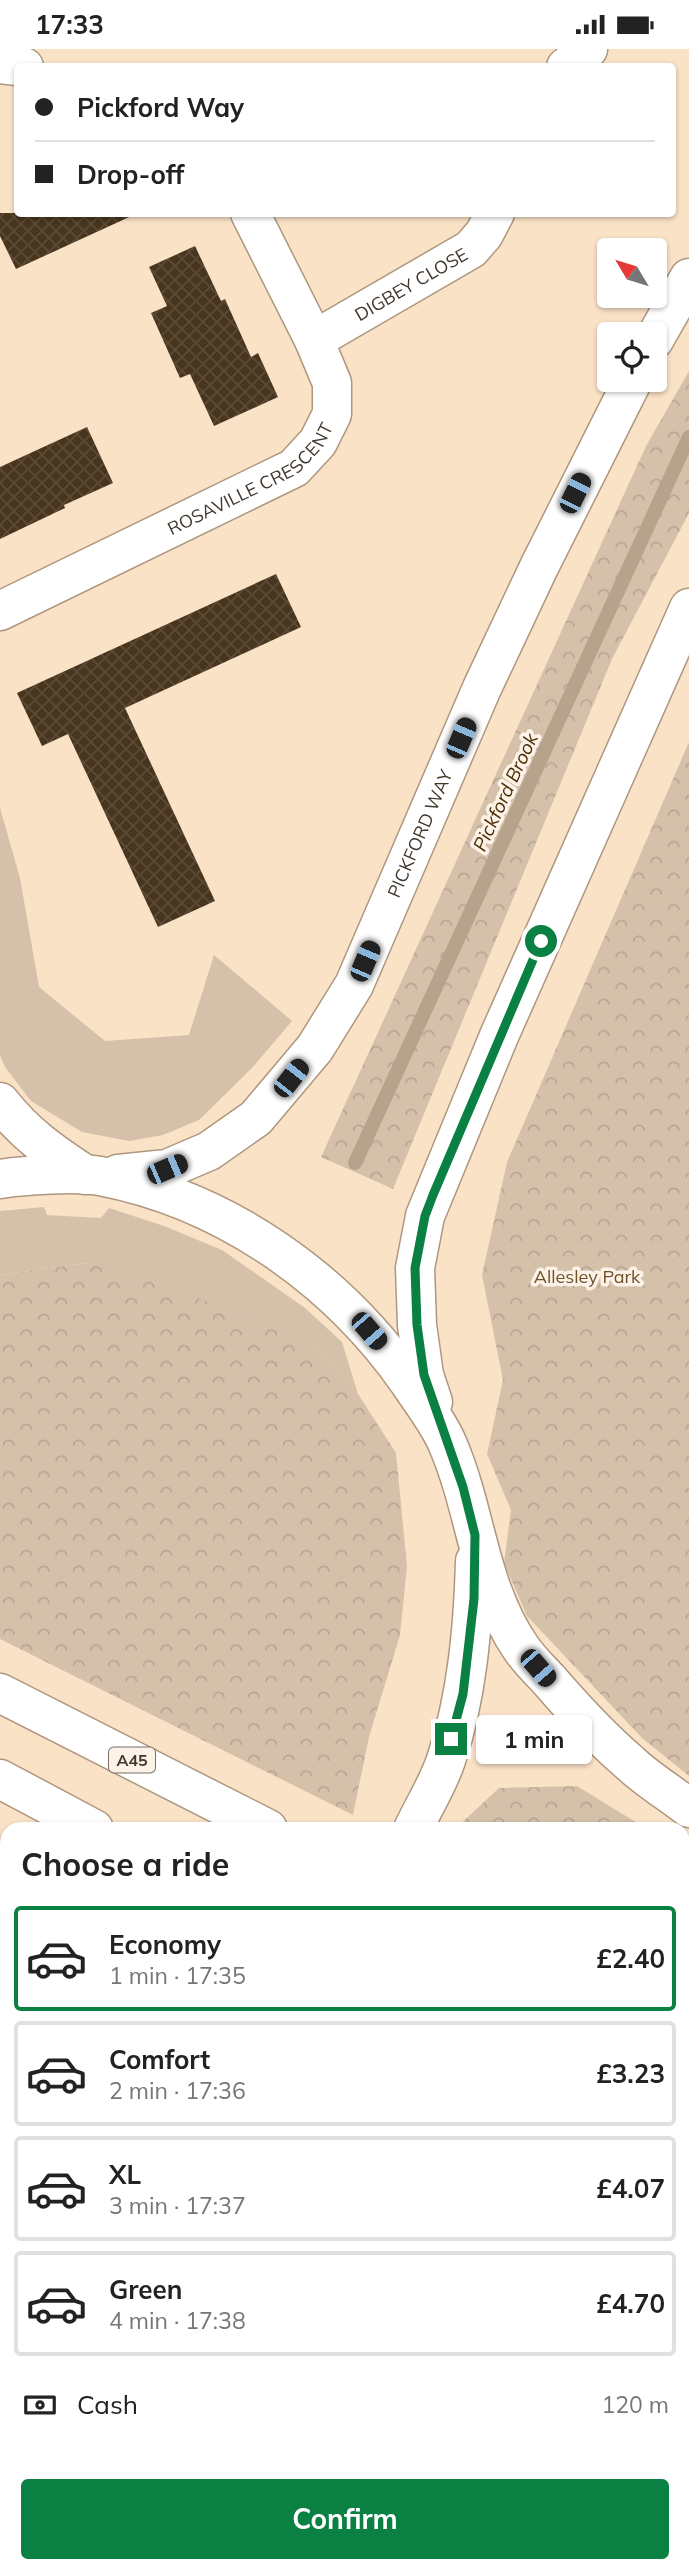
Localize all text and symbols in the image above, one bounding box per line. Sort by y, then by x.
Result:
text: 17:33 [35,8,104,41]
text: Pickford Way [77,91,244,124]
text: Drop-off [77,158,184,191]
north arrow [597,238,667,308]
map controls [597,238,667,392]
street label: DIGBEY CLOSE [350,242,472,326]
button: locate [597,322,667,392]
street label: ROSAVILLE CRESCENT [163,418,337,539]
car [557,470,594,516]
car [444,715,479,761]
water label: Pickford Brook [467,728,543,855]
street label: PICKFORD WAY [382,765,457,901]
route start [525,925,557,957]
car [348,938,383,984]
car [270,1055,313,1101]
car [144,1151,191,1187]
park label: Allesley Park [534,1265,641,1288]
car [348,1308,391,1354]
car [517,1645,560,1691]
callout: 1 min [476,1715,591,1763]
route end [435,1723,467,1755]
text: 1 min [504,1725,564,1754]
road number: A45 [109,1747,155,1772]
text: Choose a ride [21,1844,229,1884]
icon: car [25,1927,88,1990]
text: Economy [109,1928,221,1961]
text: £2.40 [596,1942,665,1975]
text: 1 min · 17:35 [109,1961,246,1990]
icon: car [25,2042,88,2105]
text: Comfort [109,2043,210,2076]
text: £3.23 [596,2057,665,2090]
text: 2 min · 17:36 [109,2076,246,2105]
icon: car [25,2157,88,2220]
text: XL [109,2158,141,2191]
text: £4.07 [596,2172,665,2205]
text: 3 min · 17:37 [109,2191,246,2220]
icon: car [25,2272,88,2335]
text: Green [109,2273,182,2306]
text: £4.70 [596,2287,665,2320]
text: 4 min · 17:38 [109,2306,246,2335]
icon: cash [21,2386,59,2424]
text: Cash [77,2388,138,2421]
text: 120 m [601,2390,669,2419]
button: Confirm [21,2479,669,2559]

